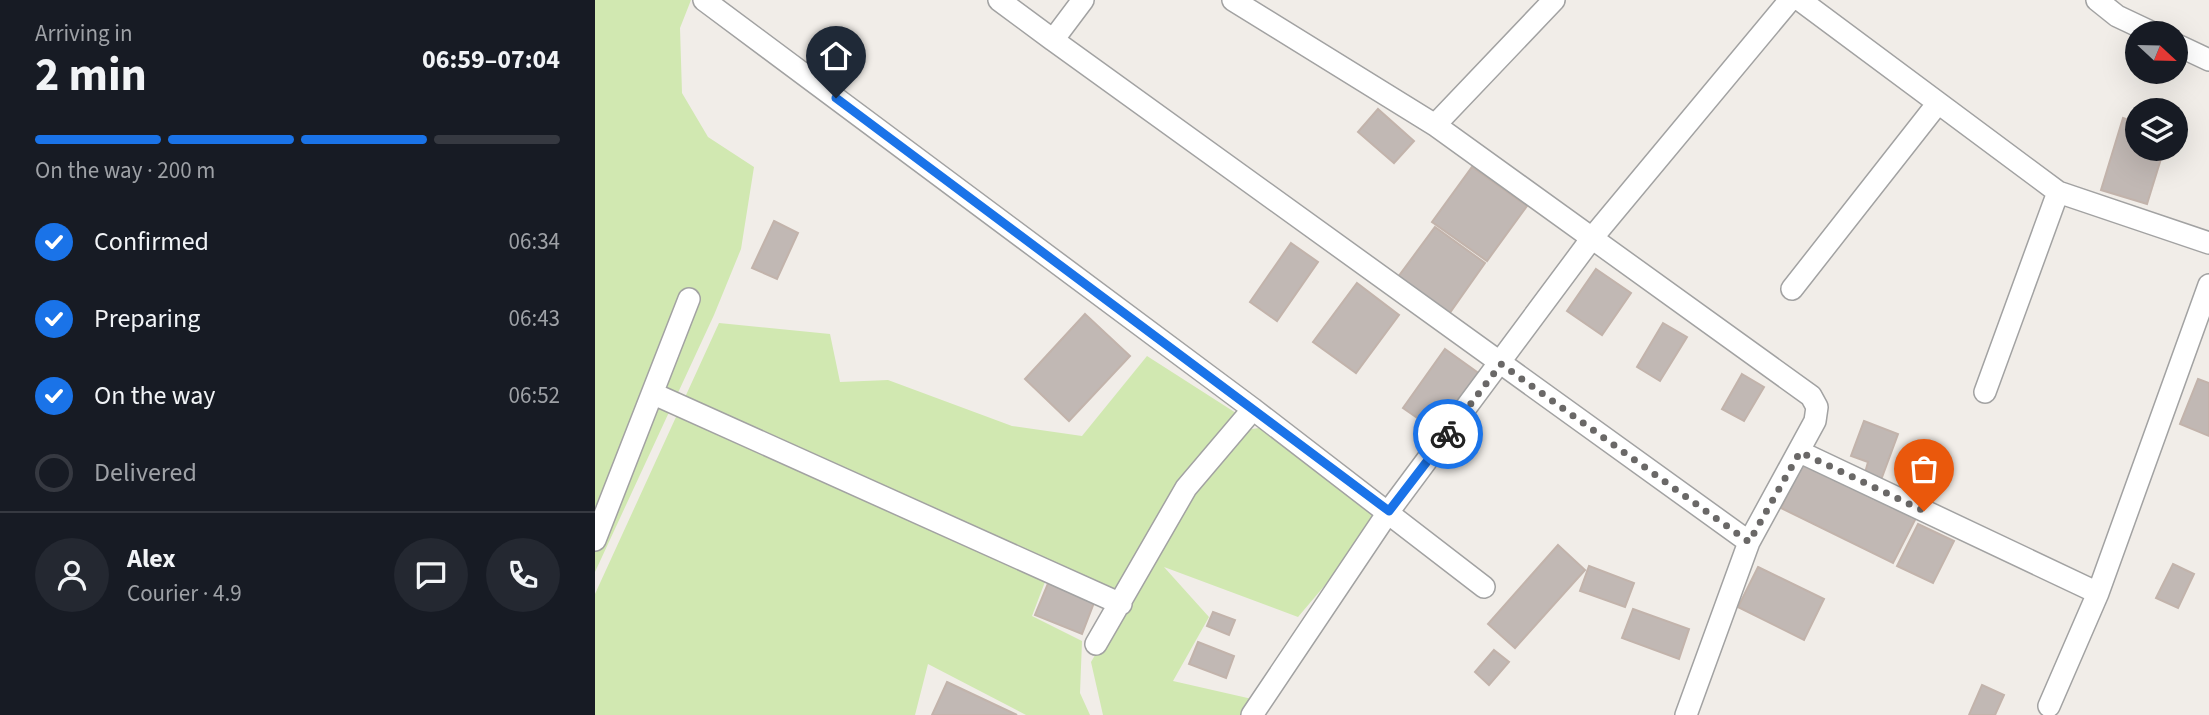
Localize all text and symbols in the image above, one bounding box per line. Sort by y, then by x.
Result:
text: Arriving in [35,17,133,50]
north arrow [2125,21,2187,84]
map controls [2125,21,2188,161]
pin [806,26,866,98]
icon: home [817,37,855,75]
text: 06:59–07:04 [422,41,560,78]
text: 2 min [35,43,147,108]
button: layers [2125,98,2188,161]
text: On the way · 200 m [35,154,215,187]
icon: check [35,223,73,261]
text: Confirmed [94,223,209,260]
text: 06:34 [509,225,560,258]
icon: check [35,300,73,338]
text: Preparing [94,300,200,337]
text: 06:43 [509,302,560,335]
icon: check [35,377,73,415]
text: On the way [94,377,215,414]
text: 06:52 [509,379,560,412]
courier [1413,399,1483,469]
icon: bike [1429,415,1467,453]
pin [1894,439,1954,511]
icon: bag [1905,450,1943,488]
text: Delivered [94,454,197,491]
button: person [35,538,109,612]
button: chat [394,538,468,612]
button: phone [486,538,560,612]
text: Alex [127,540,176,577]
text: Courier · 4.9 [127,577,242,610]

